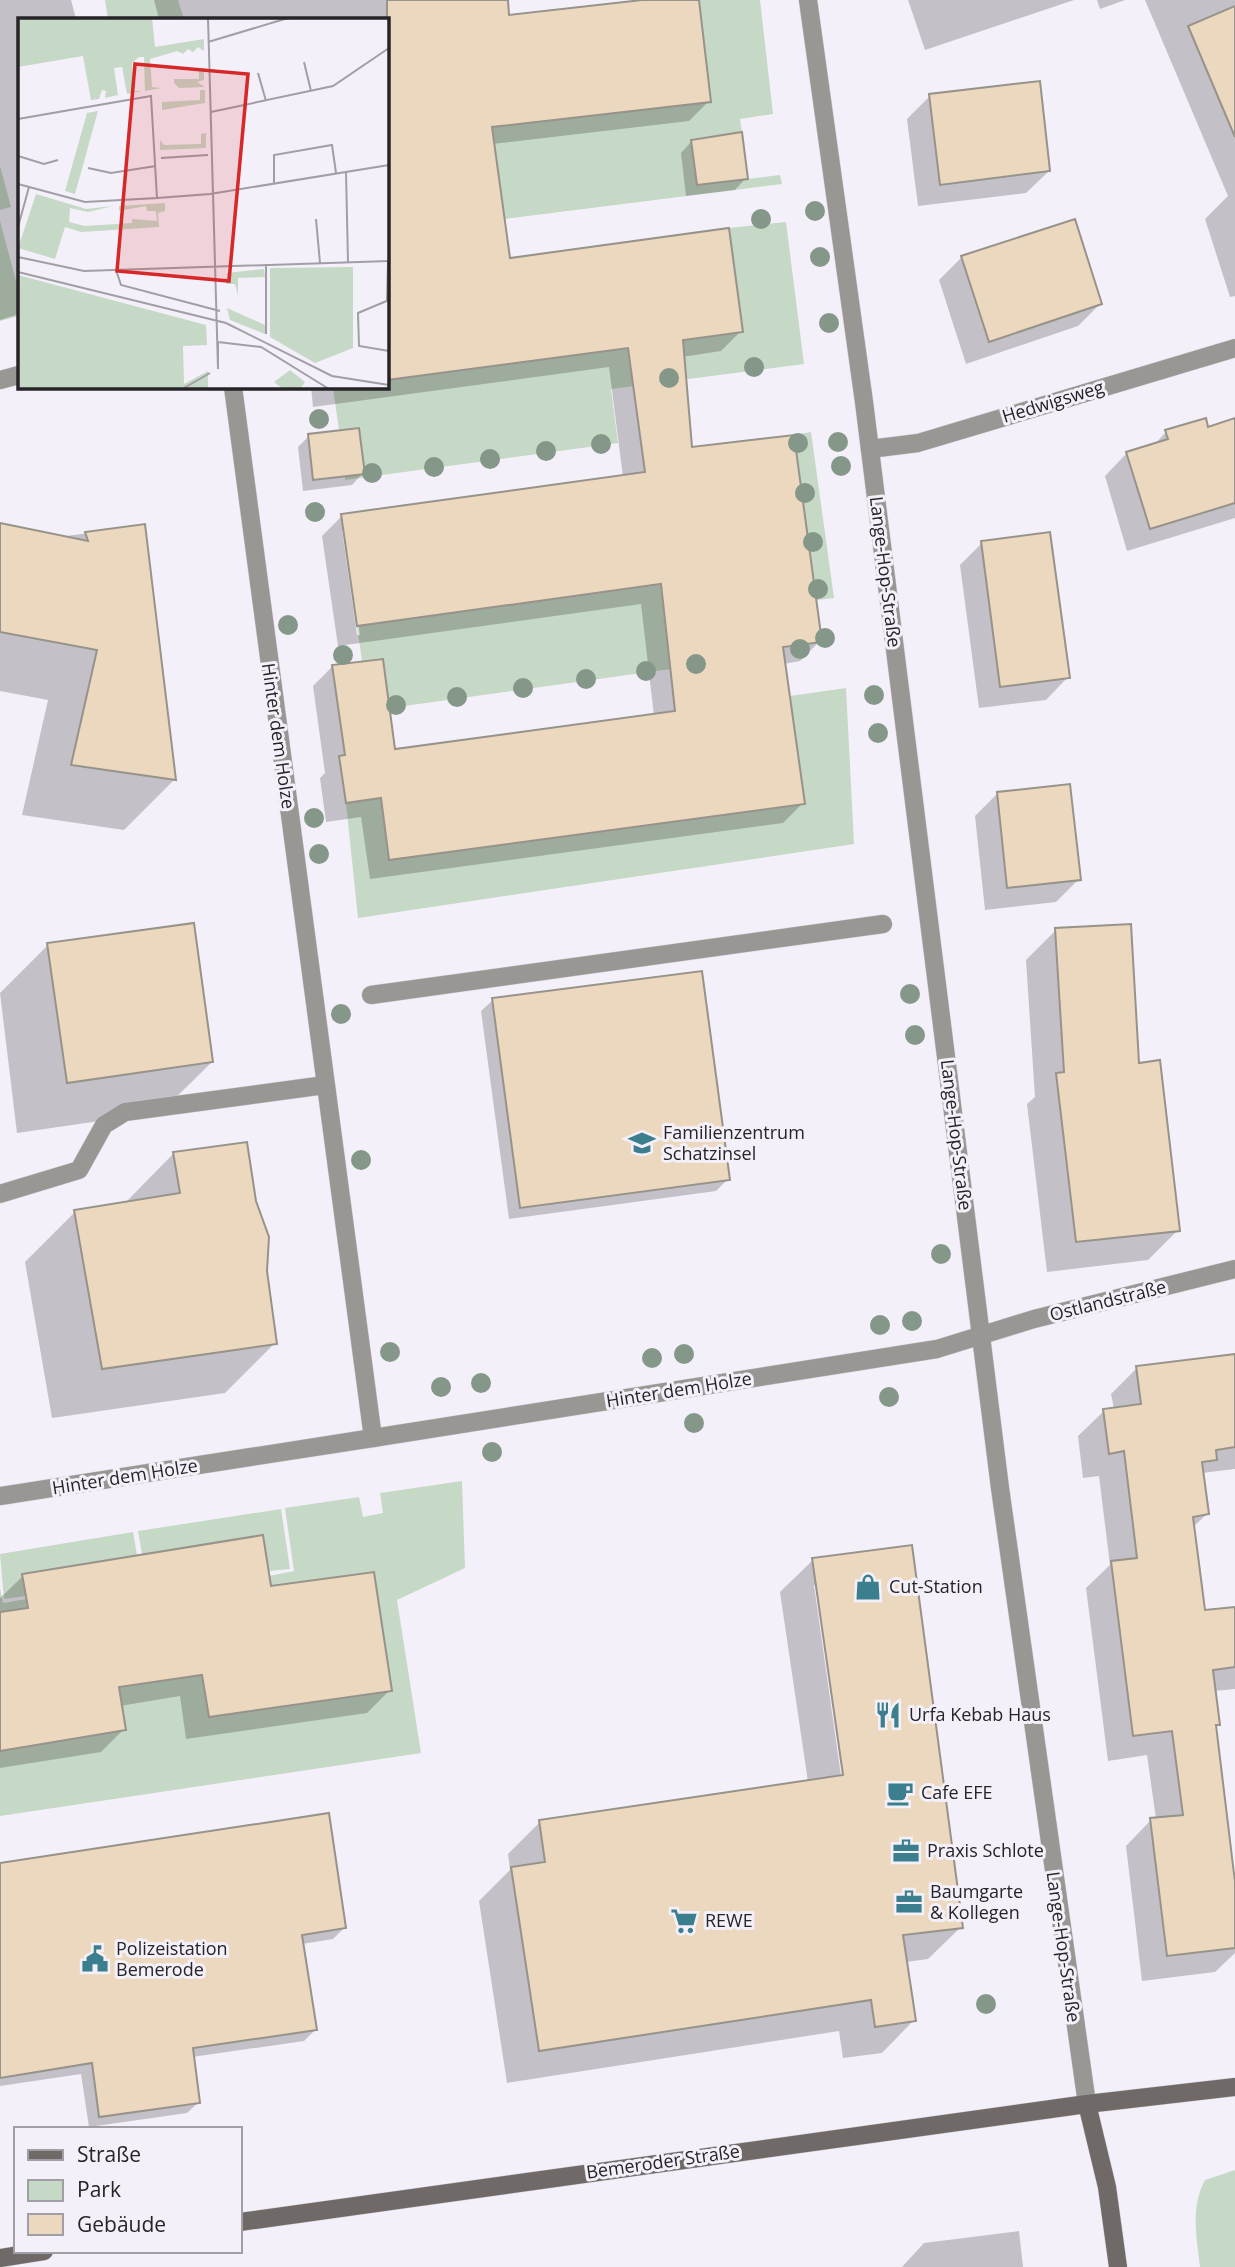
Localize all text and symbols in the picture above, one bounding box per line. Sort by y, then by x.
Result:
inset map [18,18,388,388]
street label: Hedwigsweg [999,374,1107,428]
street label: Lange-Hop-Straße [865,495,907,649]
street label: Hinter dem Holze [257,661,301,810]
street label: Lange-Hop-Straße [936,1058,978,1212]
place label: Familienzentrum Schatzinsel [663,1120,805,1165]
school or university icon: Familienzentrum Schatzinsel [627,1128,657,1158]
street label: Ostlandstraße [1047,1274,1169,1326]
street label: Hinter dem Holze [604,1366,753,1412]
street label: Hinter dem Holze [50,1453,199,1499]
shop icon: Cut-Station [853,1572,883,1602]
place label: Cut-Station [889,1574,983,1598]
restaurant icon: Urfa Kebab Haus [873,1700,903,1730]
place label: Urfa Kebab Haus [909,1702,1051,1726]
cafe icon: Cafe EFE [885,1778,915,1808]
place label: Cafe EFE [921,1780,992,1804]
office icon: Praxis Schlote [891,1836,921,1866]
place label: Praxis Schlote [927,1838,1044,1862]
street label: Lange-Hop-Straße [1042,1870,1086,2024]
place label: Baumgarte & Kollegen [930,1879,1023,1924]
office icon: Baumgarte & Kollegen [894,1887,924,1917]
supermarket icon: REWE [669,1906,699,1936]
place label: REWE [705,1908,753,1932]
place label: Polizeistation Bemerode [116,1936,228,1981]
public building icon: Polizeistation Bemerode [80,1944,110,1974]
legend [14,2127,242,2253]
street label: Bemeroder Straße [585,2138,741,2184]
text: Straße [77,2140,141,2168]
text: Park [77,2175,121,2203]
text: Gebäude [77,2210,166,2238]

